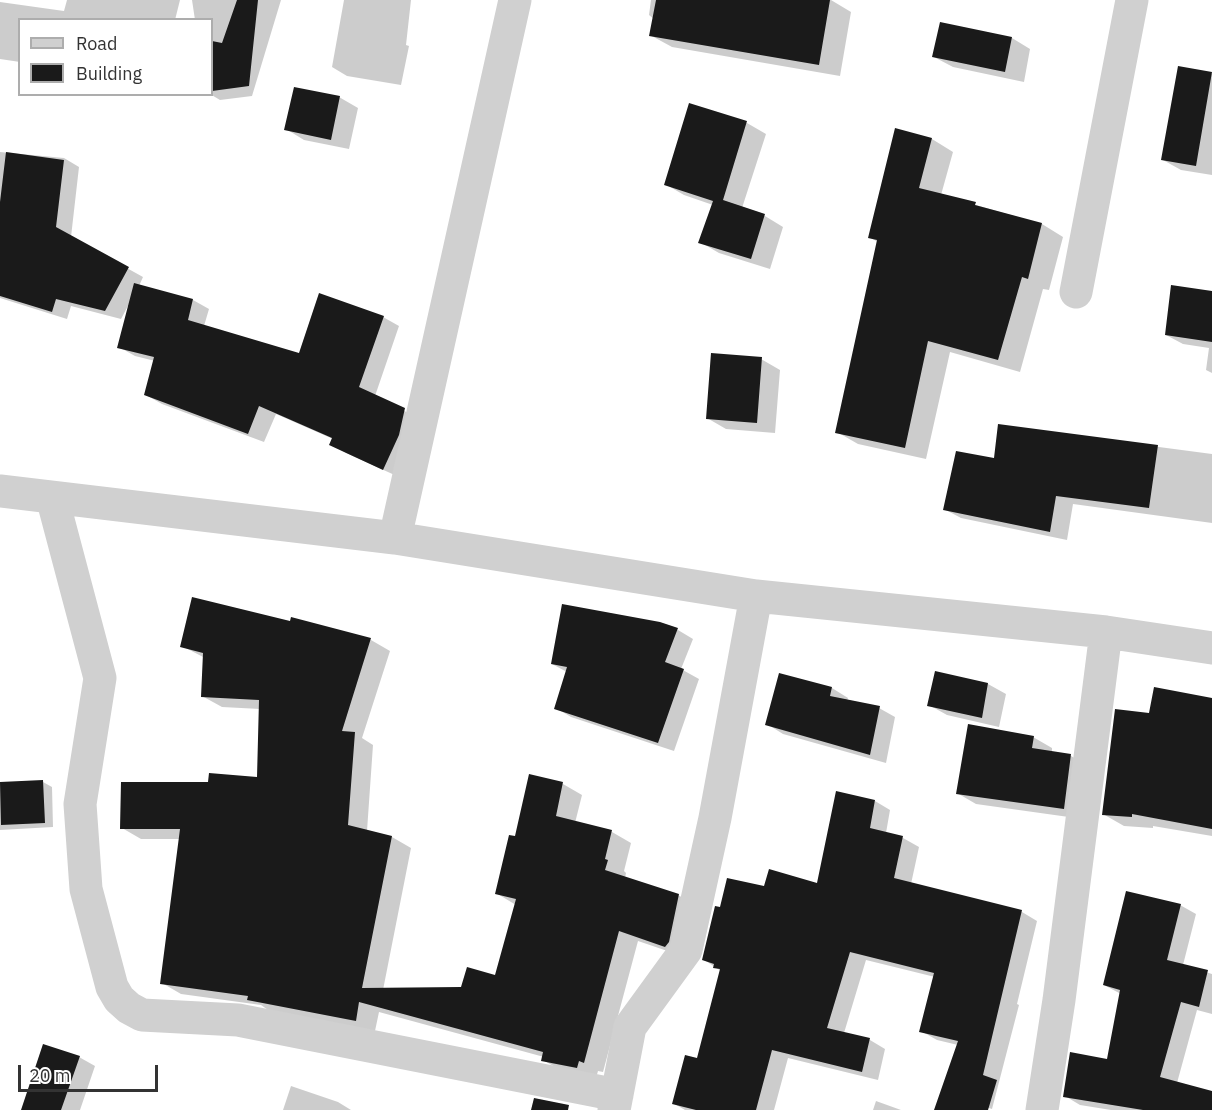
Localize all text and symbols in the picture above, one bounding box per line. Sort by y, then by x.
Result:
legend [18,18,213,96]
text: Road [76,32,117,55]
text: Building [76,62,142,85]
scale bar [21,1053,160,1091]
text: 20 m [29,1064,71,1087]

